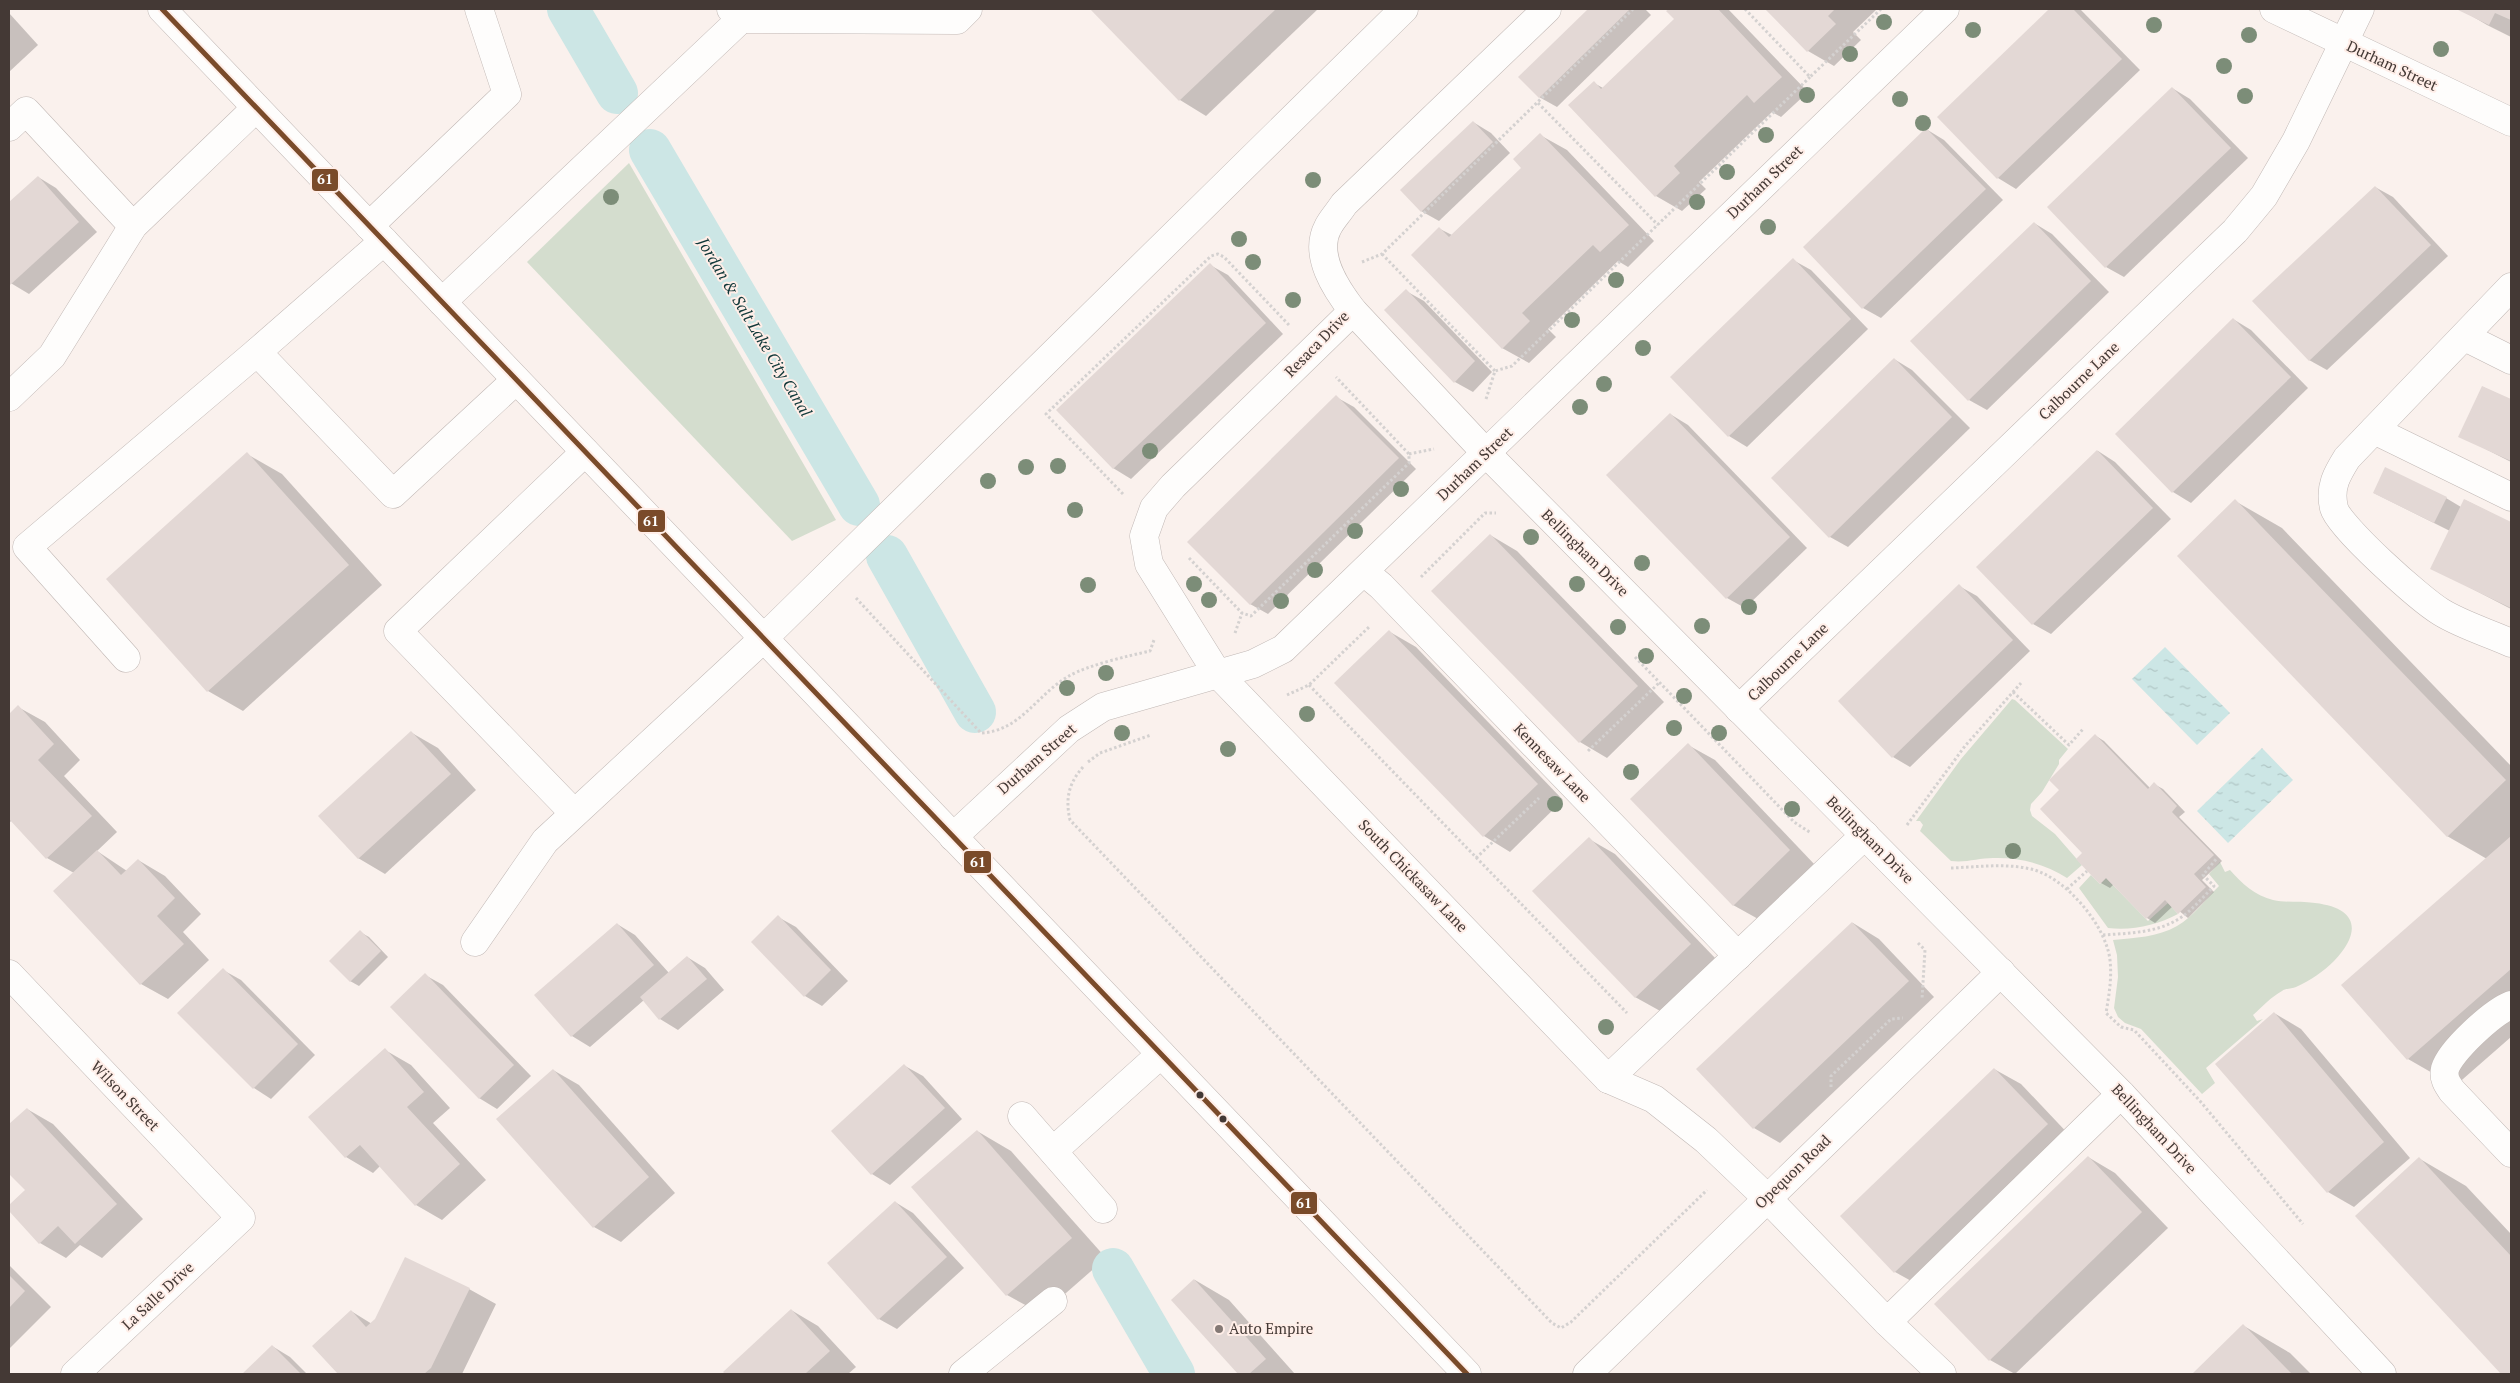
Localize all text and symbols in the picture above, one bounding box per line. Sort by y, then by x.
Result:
street label: Durham Street [2344,35,2441,95]
street label: Durham Street [1722,140,1807,223]
line badge: 61 [311,168,339,192]
text: 61 [317,169,333,188]
water label: Jordan & Salt Lake City Canal [692,233,818,421]
street label: Resaca Drive [1280,306,1353,381]
street label: Calbourne Lane [2034,337,2123,424]
street label: Durham Street [1432,422,1517,505]
street label: Bellingham Drive [1538,504,1634,600]
line badge: 61 [637,509,666,533]
text: 61 [643,511,659,530]
street label: Calbourne Lane [1743,618,1832,705]
street label: Durham Street [993,718,1080,798]
street label: Kennesaw Lane [1510,718,1596,806]
street label: Bellingham Drive [1823,791,1919,887]
street label: South Chickasaw Lane [1355,815,1473,936]
line badge: 61 [963,850,992,874]
text: 61 [970,852,986,871]
street label: Wilson Street [87,1056,165,1135]
street label: Bellingham Drive [2108,1079,2202,1178]
unlabelled marker [1195,1090,1205,1100]
unlabelled marker [1218,1114,1228,1124]
street label: Opequon Road [1750,1130,1835,1213]
line badge: 61 [1290,1191,1318,1215]
text: 61 [1296,1193,1312,1212]
street label: La Salle Drive [117,1257,197,1334]
place label: Auto Empire [1229,1318,1313,1338]
marker: Auto Empire [1213,1323,1225,1335]

